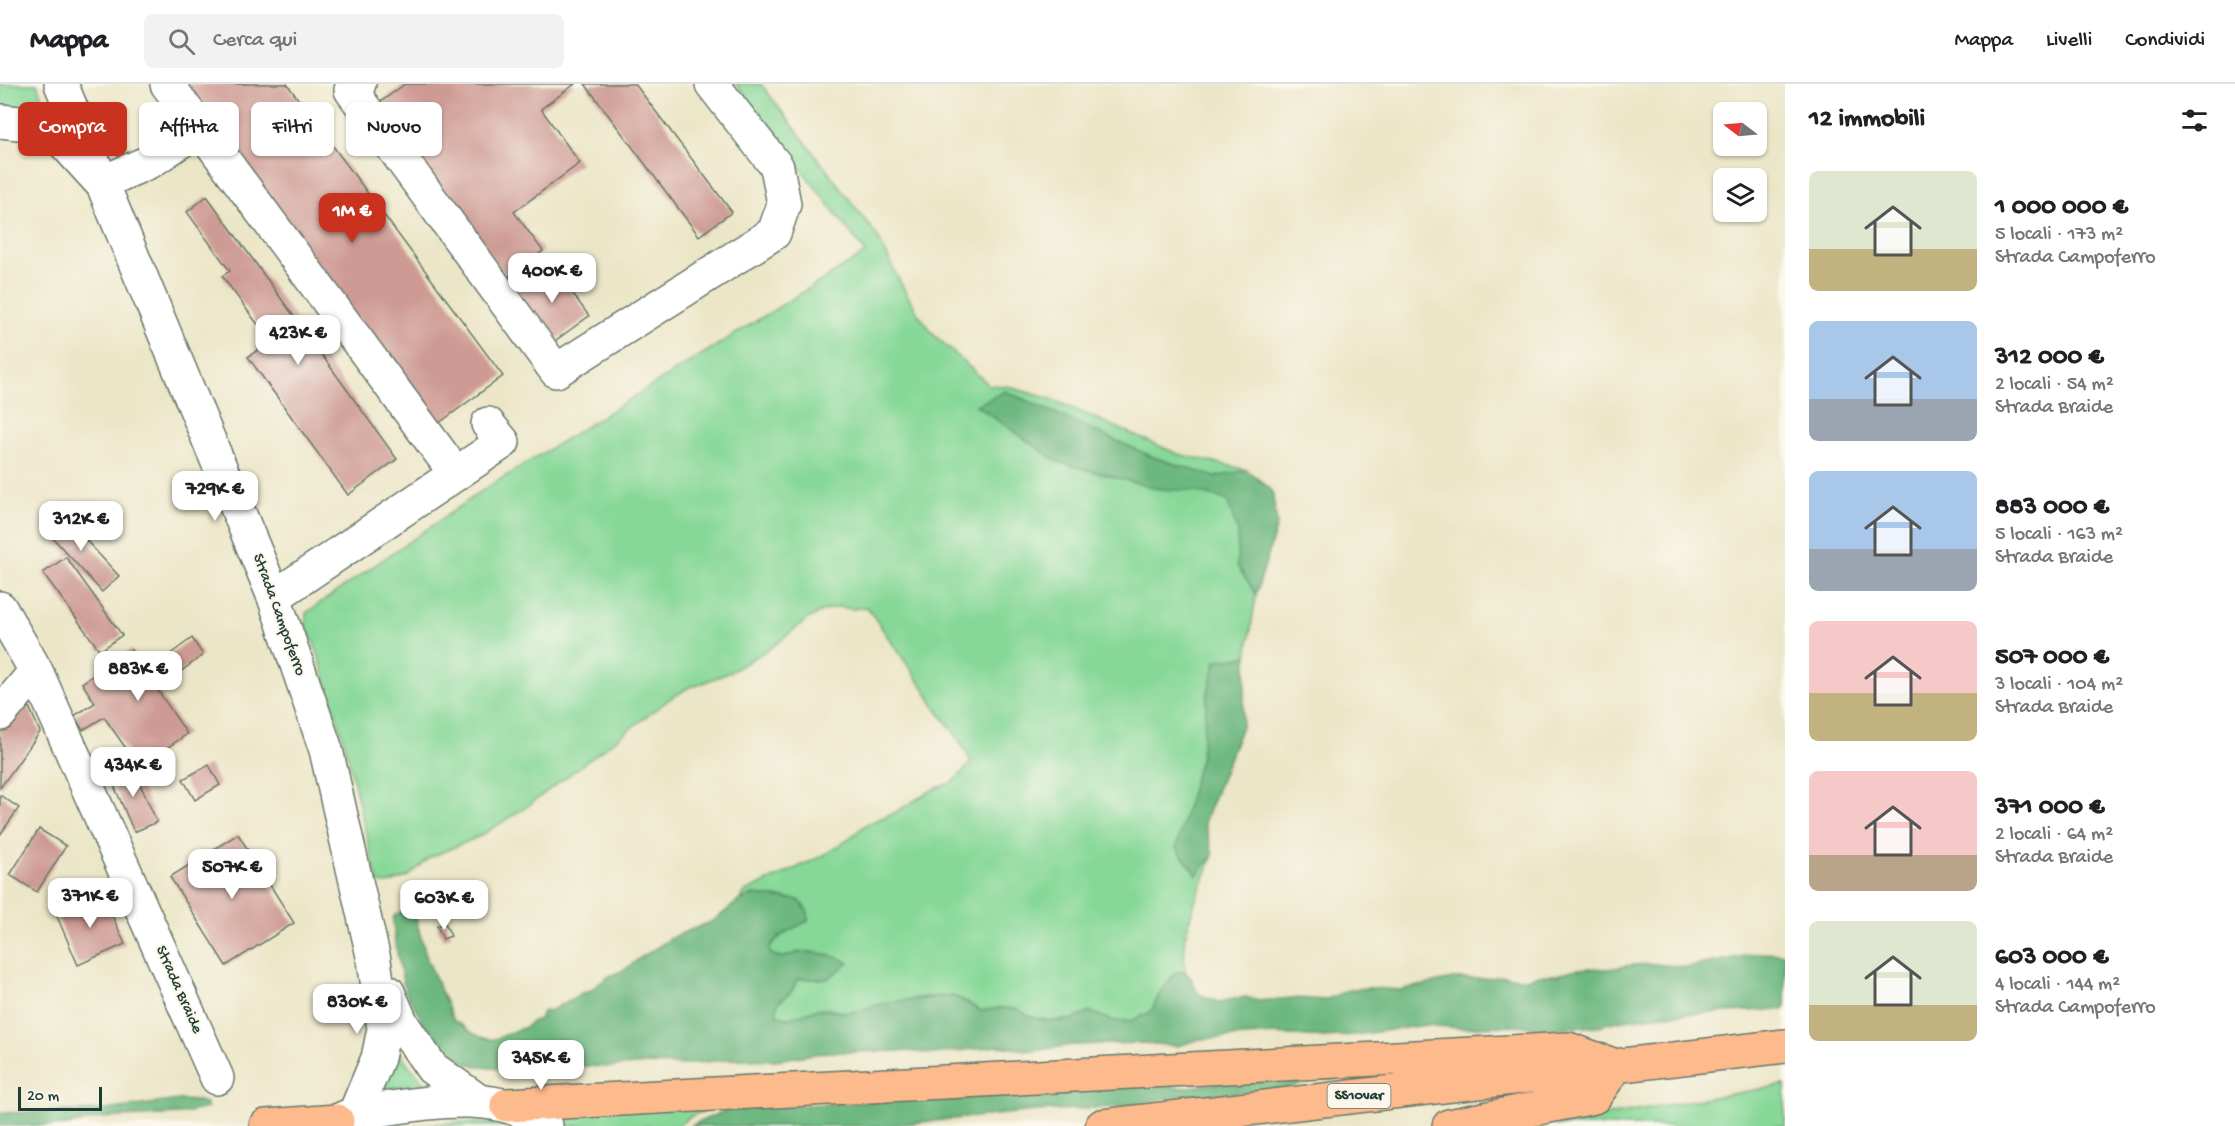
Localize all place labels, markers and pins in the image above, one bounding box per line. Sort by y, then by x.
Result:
pin: 1M € [316,193,388,244]
pin: 400K € [503,253,601,304]
pin: 423K € [249,315,347,366]
pin: 729K € [166,471,264,522]
pin: 312K € [32,501,130,552]
pin: 883K € [89,651,187,702]
pin: 434K € [84,747,182,798]
pin: 507K € [183,849,281,900]
pin: 371K € [41,878,139,929]
pin: 603K € [395,880,493,931]
pin: 830K € [308,984,406,1035]
pin: 345K € [492,1040,590,1091]

